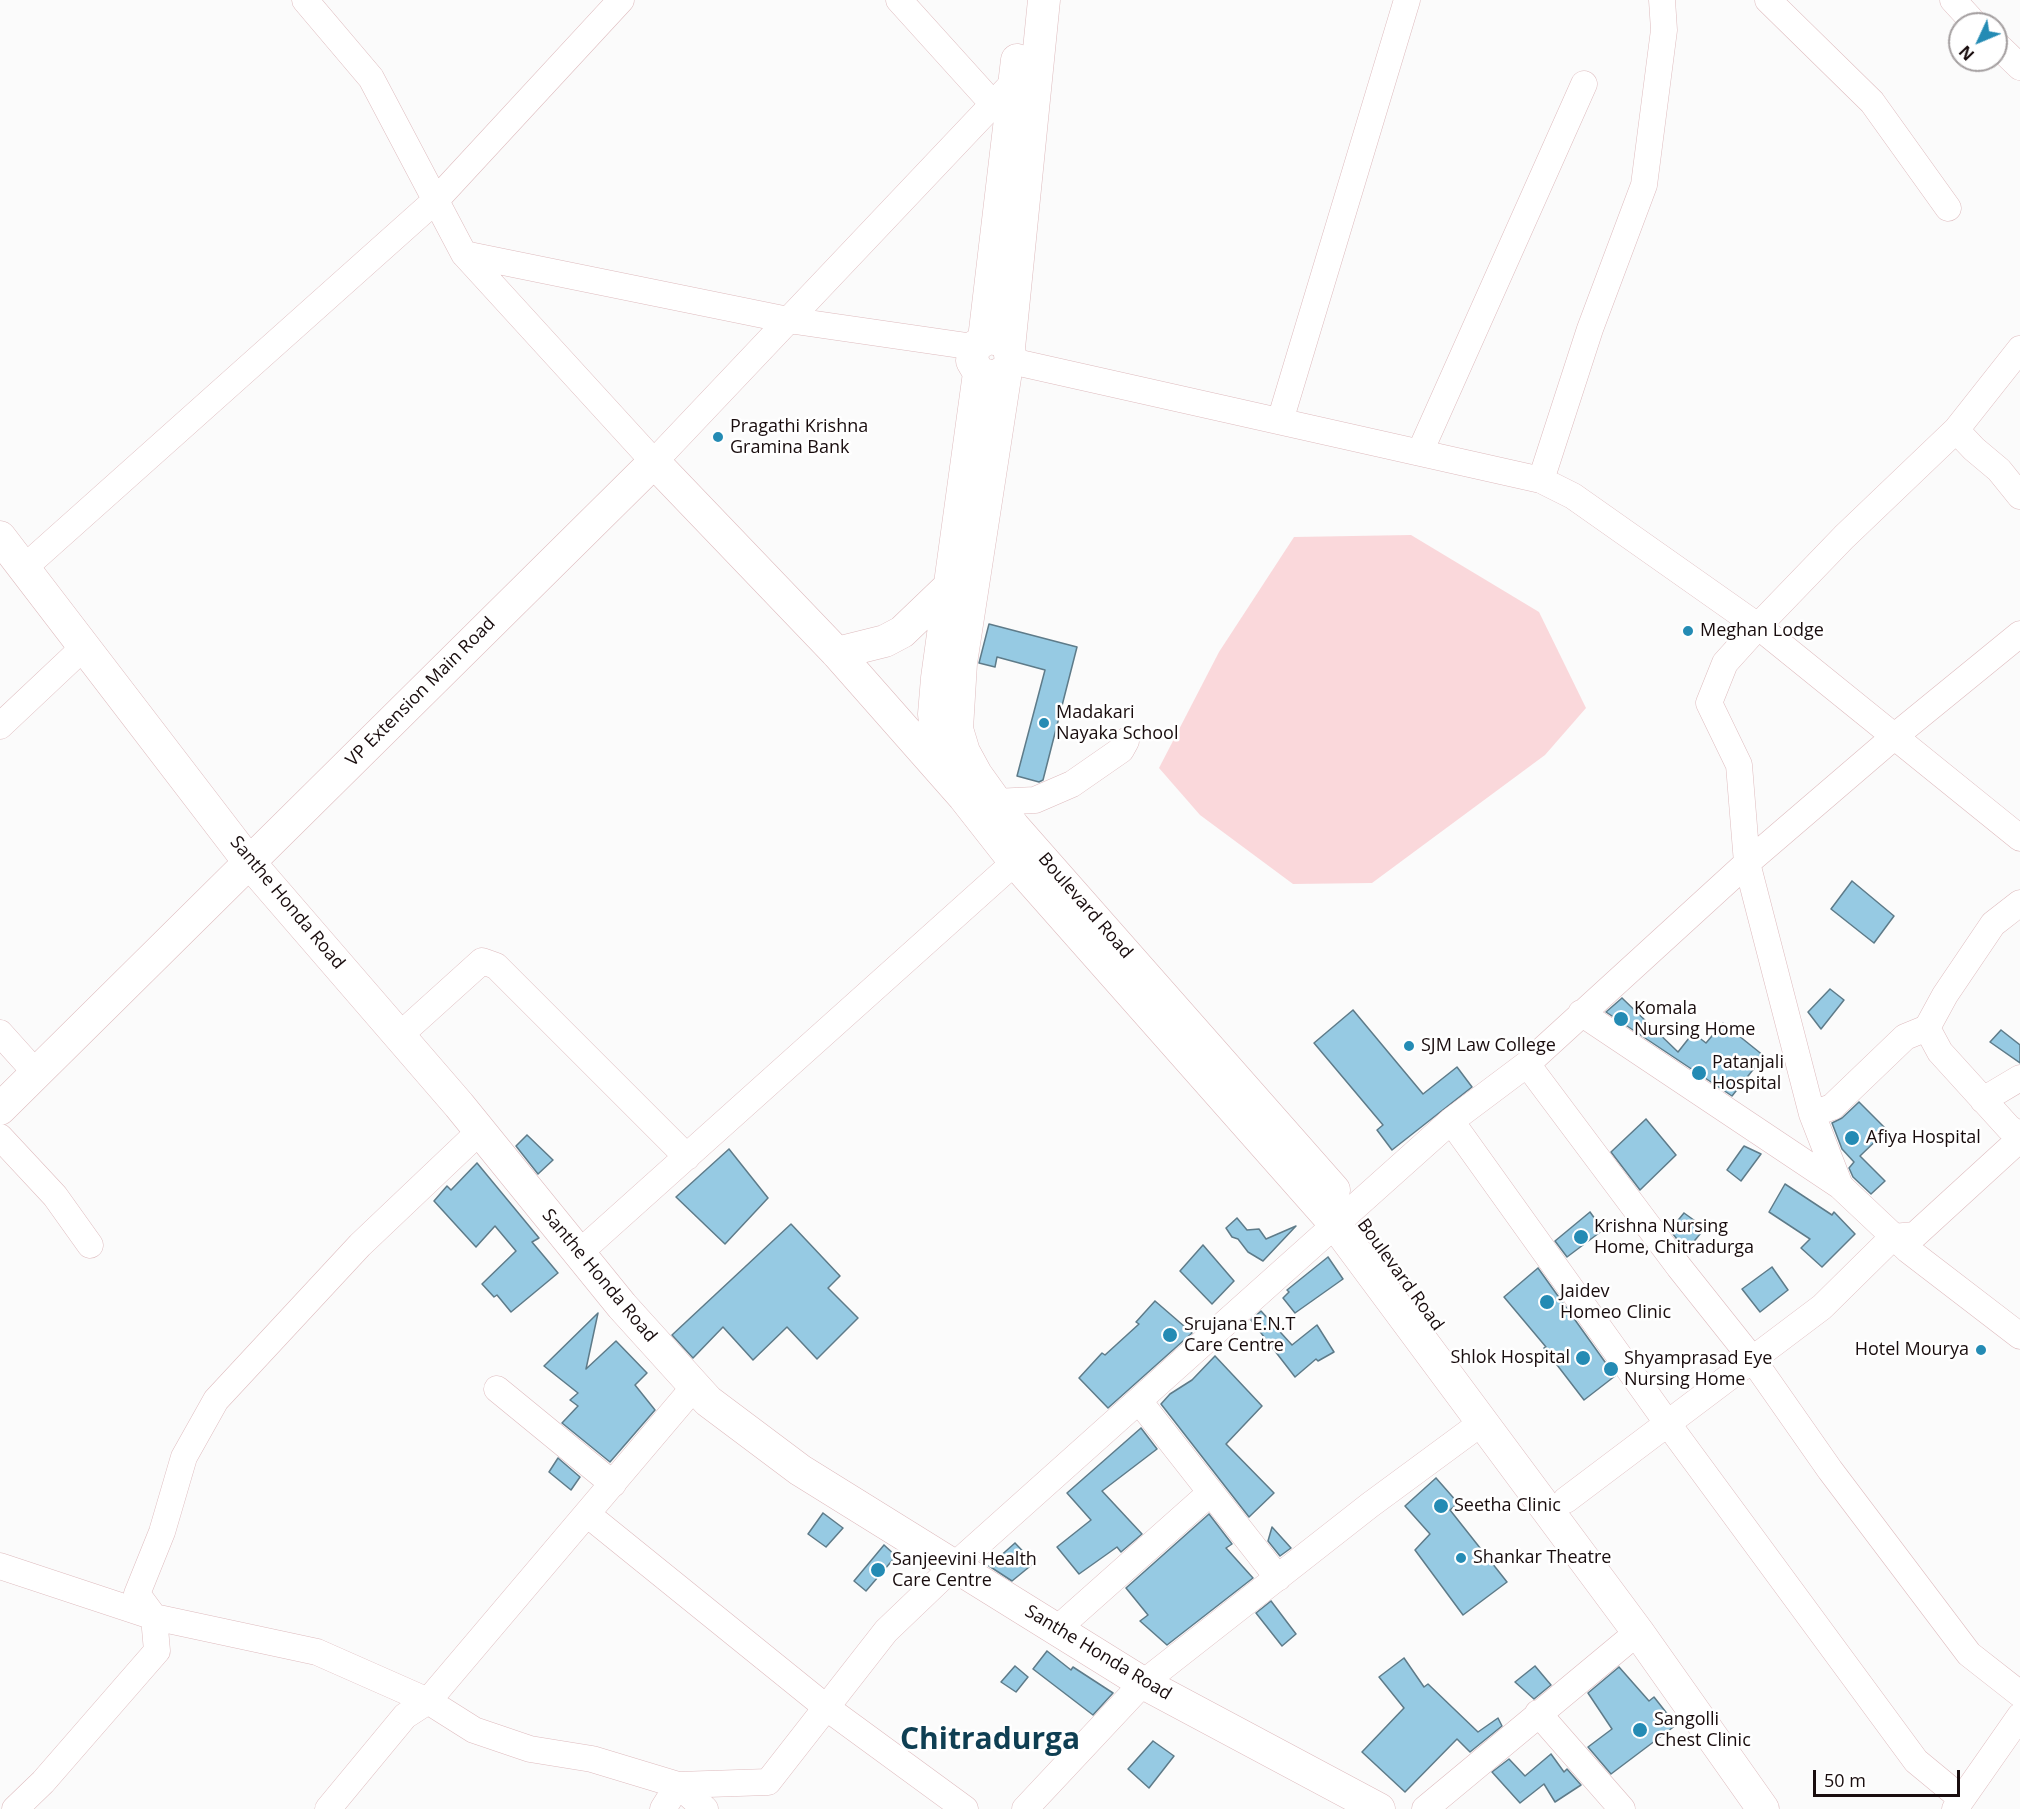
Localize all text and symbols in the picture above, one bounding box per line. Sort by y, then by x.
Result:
north arrow [1948,12,2008,72]
text: N [1954,41,1979,65]
place label: Pragathi Krishna Gramina Bank [730,416,868,458]
marker: Pragathi Krishna Gramina Bank [711,430,725,444]
street label: VP Extension Main Road [342,613,500,771]
place label: Meghan Lodge [1700,620,1824,642]
marker: Meghan Lodge [1681,624,1695,638]
place label: Madakari Nayaka School [1056,702,1178,744]
marker: Madakari Nayaka School [1037,716,1051,730]
street label: Santhe Honda Road [225,832,349,974]
street label: Boulevard Road [1033,849,1137,963]
place label: Komala Nursing Home [1634,998,1755,1040]
marker: Komala Nursing Home [1612,1010,1630,1028]
place label: SJM Law College [1421,1035,1556,1057]
marker: SJM Law College [1402,1039,1416,1053]
place label: Patanjali Hospital [1712,1052,1784,1094]
marker: Patanjali Hospital [1690,1064,1708,1082]
place label: Afiya Hospital [1866,1127,1981,1149]
marker: Afiya Hospital [1843,1129,1861,1147]
street label: Santhe Honda Road [537,1205,661,1347]
street label: Boulevard Road [1352,1215,1448,1335]
place label: Krishna Nursing Home, Chitradurga [1594,1216,1754,1258]
marker: Krishna Nursing Home, Chitradurga [1572,1228,1590,1246]
place label: Jaidev Homeo Clinic [1560,1281,1671,1324]
marker: Jaidev Homeo Clinic [1538,1293,1556,1311]
place label: Srujana E.N.T Care Centre [1184,1314,1295,1356]
marker: Srujana E.N.T Care Centre [1161,1326,1179,1344]
place label: Hotel Mourya [1855,1339,1969,1361]
marker: Hotel Mourya [1974,1343,1988,1357]
place label: Shlok Hospital [1450,1347,1570,1369]
place label: Shyamprasad Eye Nursing Home [1624,1348,1772,1390]
marker: Shlok Hospital [1574,1349,1592,1367]
marker: Shyamprasad Eye Nursing Home [1602,1360,1620,1378]
place label: Seetha Clinic [1454,1495,1561,1517]
marker: Seetha Clinic [1432,1497,1450,1515]
place label: Shankar Theatre [1473,1547,1611,1569]
place label: Sanjeevini Health Care Centre [892,1549,1037,1592]
marker: Shankar Theatre [1454,1551,1468,1565]
marker: Sanjeevini Health Care Centre [869,1561,887,1579]
street label: Santhe Honda Road [1021,1601,1175,1705]
place label: Sangolli Chest Clinic [1654,1709,1751,1752]
marker: Sangolli Chest Clinic [1631,1721,1649,1739]
district label: Chitradurga [900,1722,1080,1758]
scale bar [1816,1758,1963,1796]
text: 50 m [1824,1768,1866,1792]

